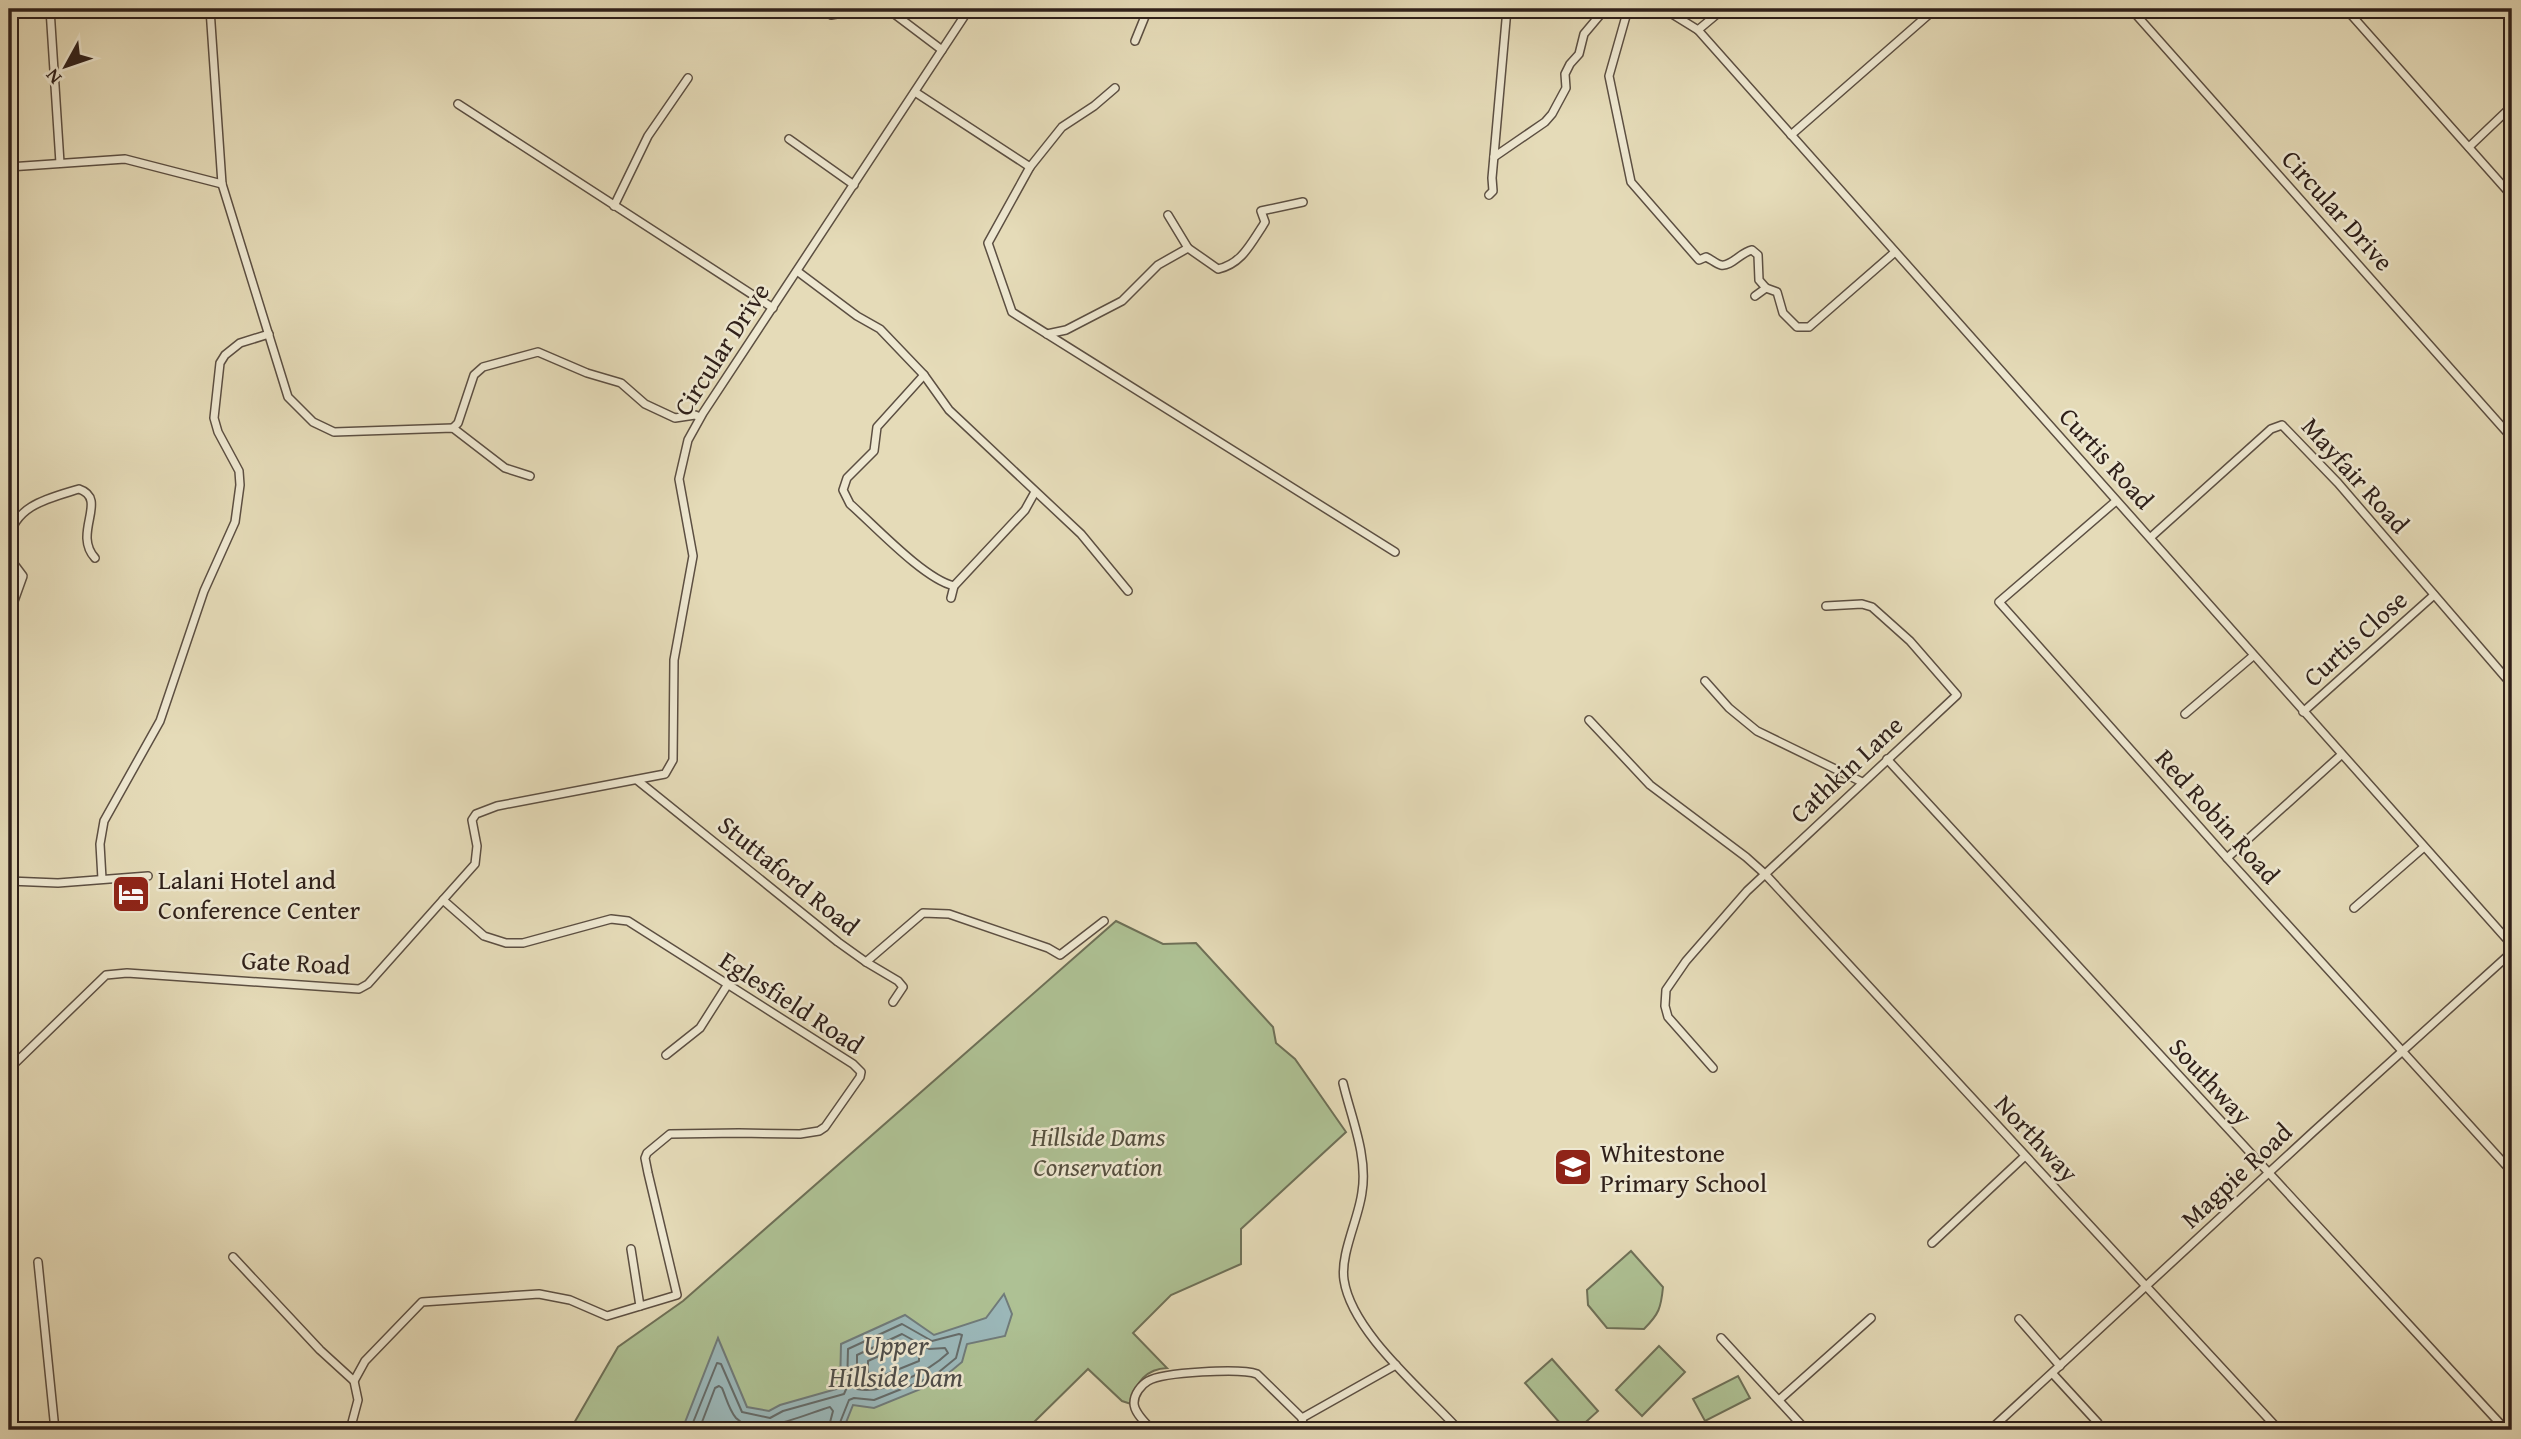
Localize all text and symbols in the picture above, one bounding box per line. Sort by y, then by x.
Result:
north arrow [32,32,102,102]
text: N [38,63,68,91]
street label: Circular Drive [2273,141,2403,279]
street label: Circular Drive [663,275,779,423]
street label: Curtis Road [2050,398,2164,518]
street label: Mayfair Road [2293,408,2419,542]
street label: Curtis Close [2294,580,2416,696]
street label: Cathkin Lane [1780,706,1912,832]
street label: Red Robin Road [2146,740,2290,892]
street label: Stuttaford Road [710,806,868,945]
place label: Lalani Hotel and Conference Center [158,860,360,929]
hotel icon: Lalani Hotel and Conference Center [110,873,152,915]
street label: Gate Road [240,940,352,984]
street label: Eglesfield Road [712,941,872,1063]
street label: Southway [2160,1029,2262,1133]
street label: Northway [1986,1085,2088,1191]
street label: Magpie Road [2171,1113,2301,1237]
park label: Hillside Dams Conservation [1030,1117,1166,1186]
place label: Whitestone Primary School [1600,1133,1767,1202]
school or university icon: Whitestone Primary School [1552,1146,1594,1188]
water label: Upper Hillside Dam [828,1324,963,1397]

